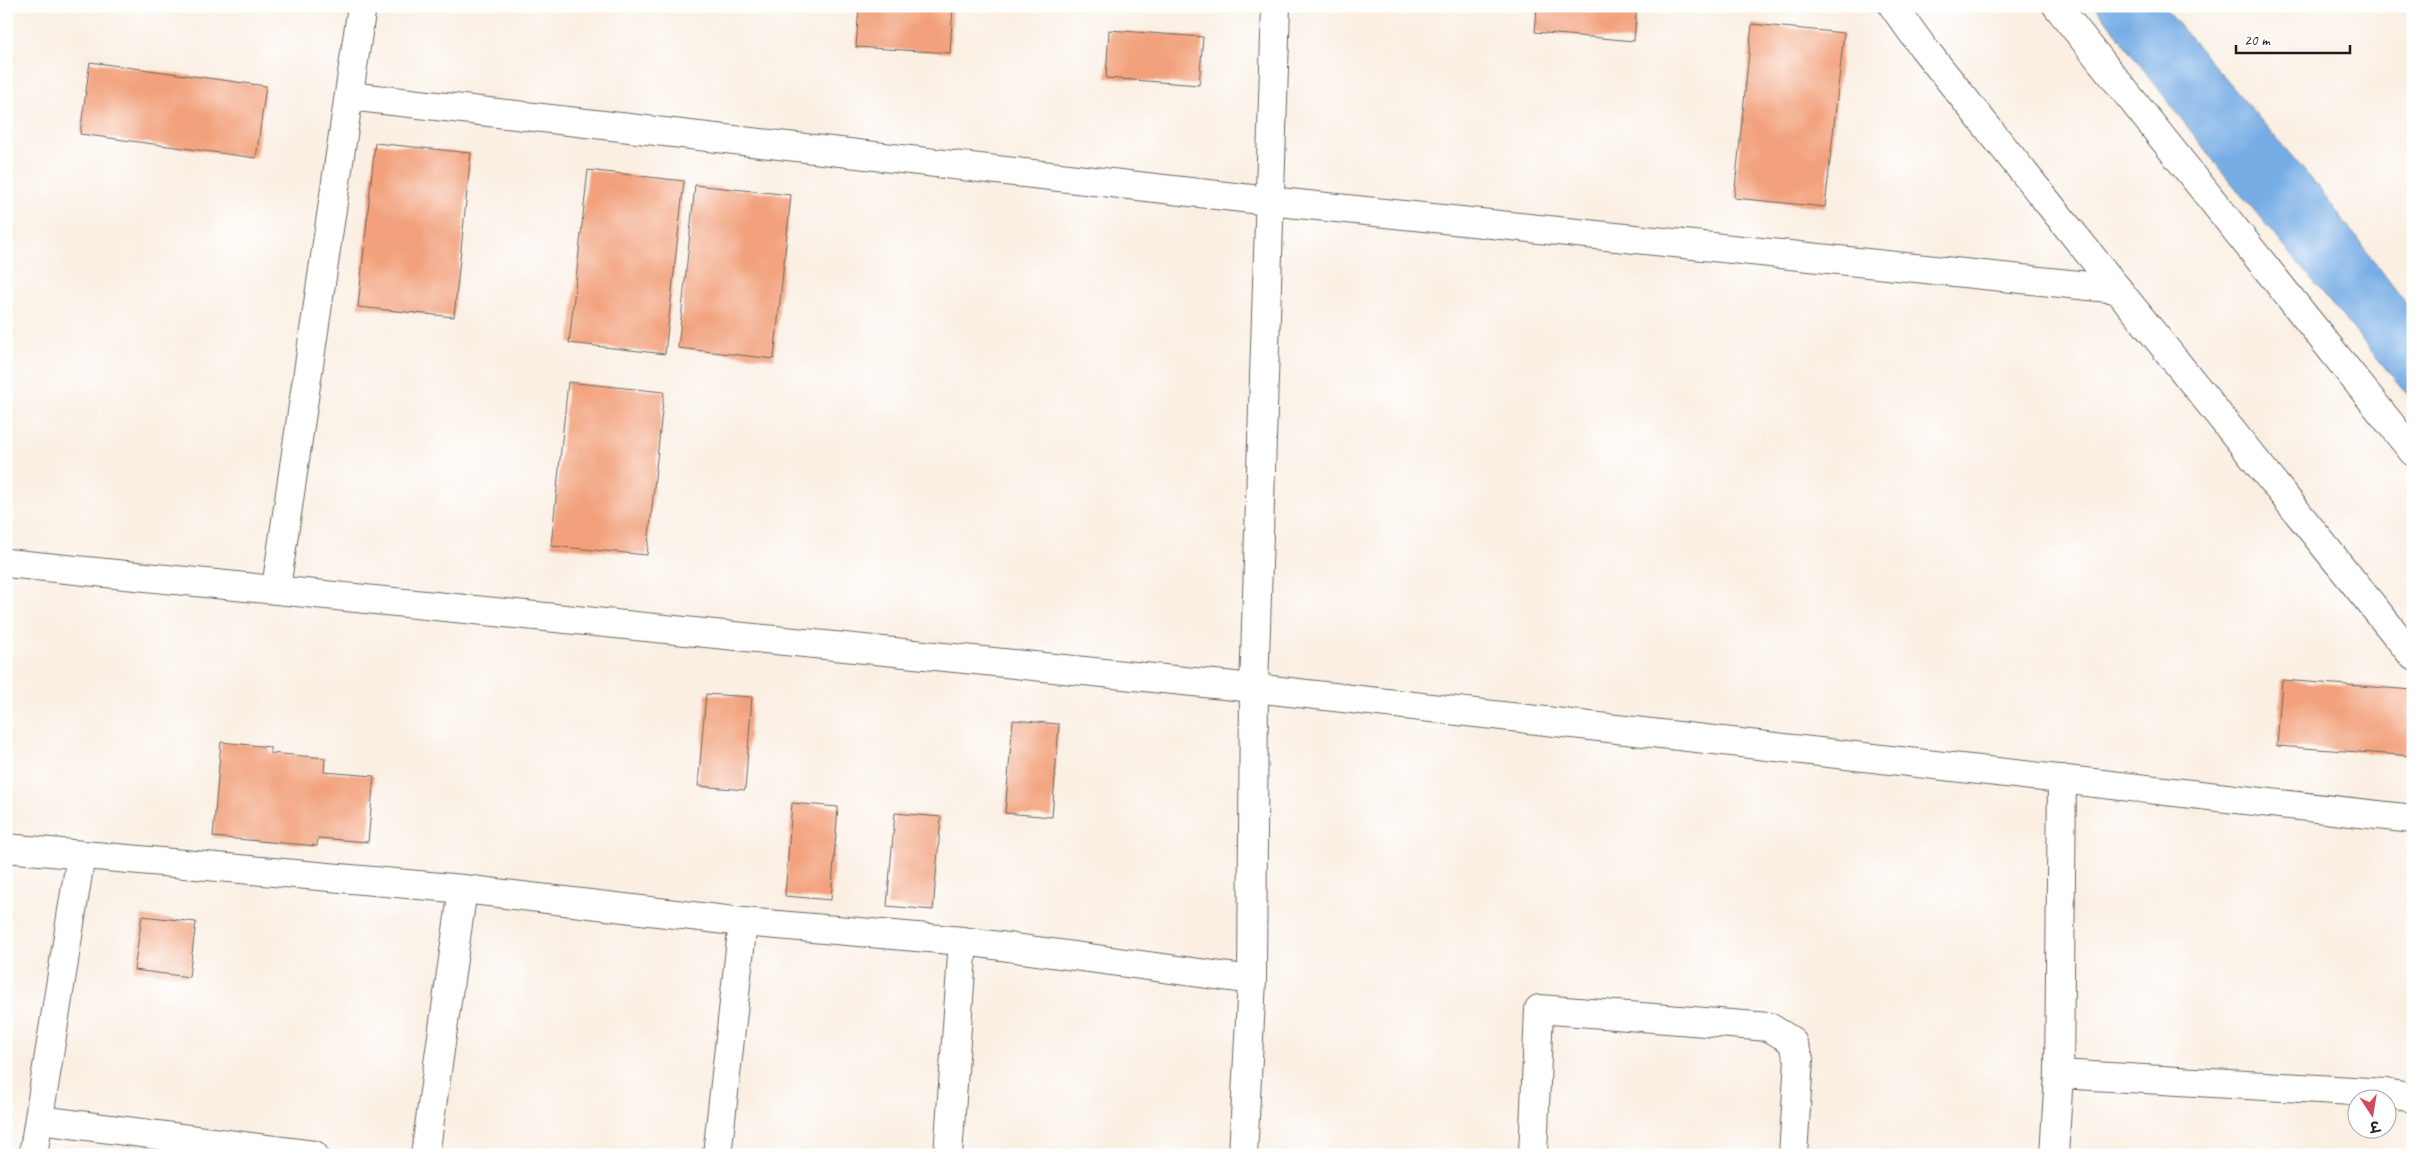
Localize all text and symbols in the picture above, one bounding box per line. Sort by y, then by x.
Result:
scale bar [2236,22,2350,54]
text: 20 m [2244,31,2271,50]
north arrow [2346,1088,2396,1138]
text: उ [2367,1117,2383,1136]

